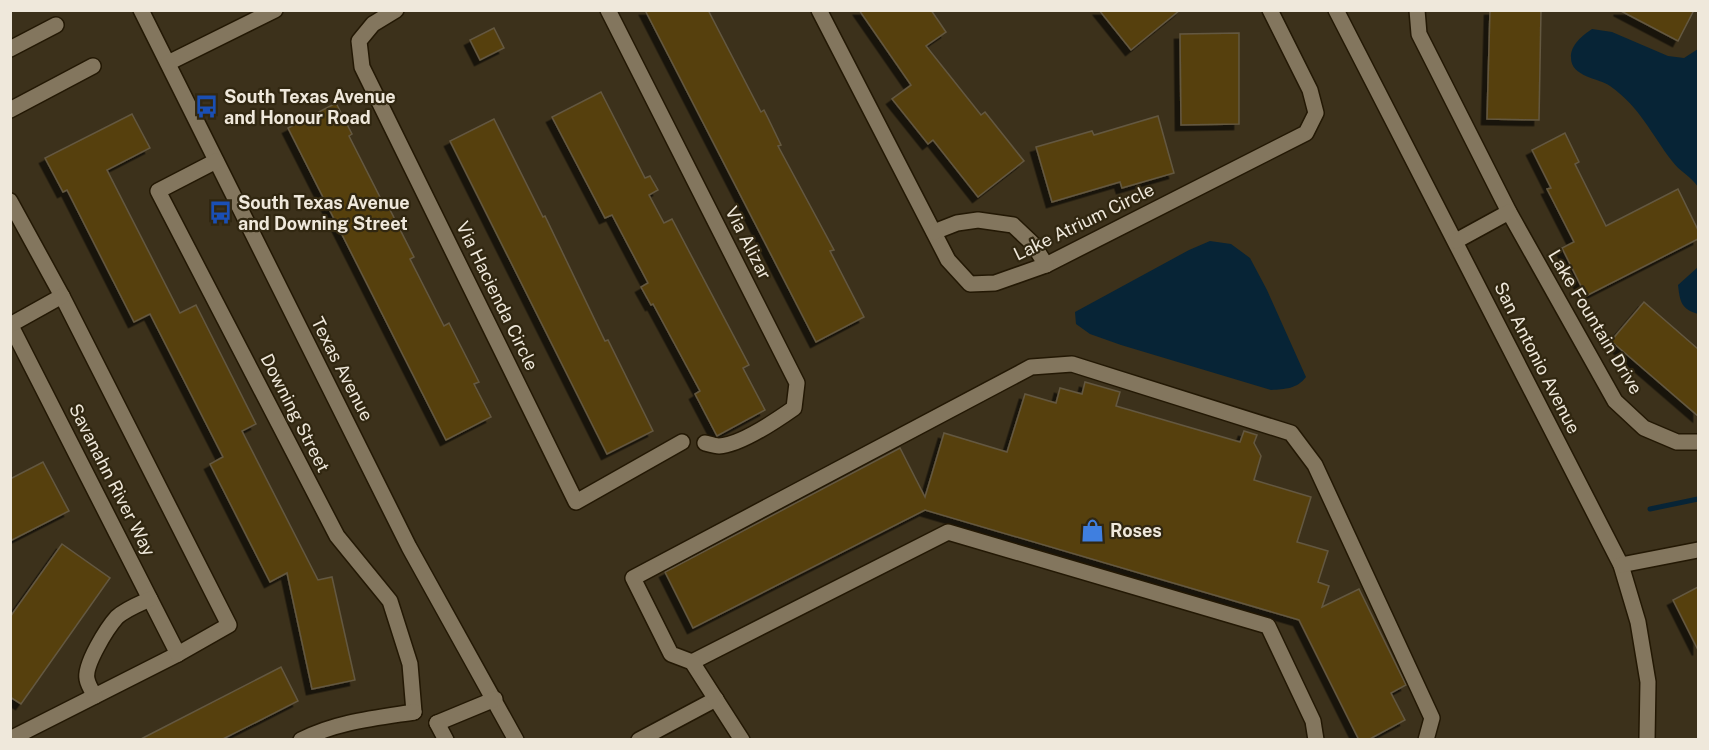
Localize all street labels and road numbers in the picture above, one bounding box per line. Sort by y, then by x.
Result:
street label: Lake Atrium Circle [1010,178,1157,265]
street label: Via Alizar [721,203,776,283]
street label: Via Hacienda Circle [452,218,543,374]
street label: Lake Fountain Drive [1544,246,1647,398]
street label: San Antonio Avenue [1490,278,1585,437]
street label: Texas Avenue [307,313,378,424]
street label: Downing Street [257,350,334,475]
street label: Savanahn River Way [65,400,160,560]

